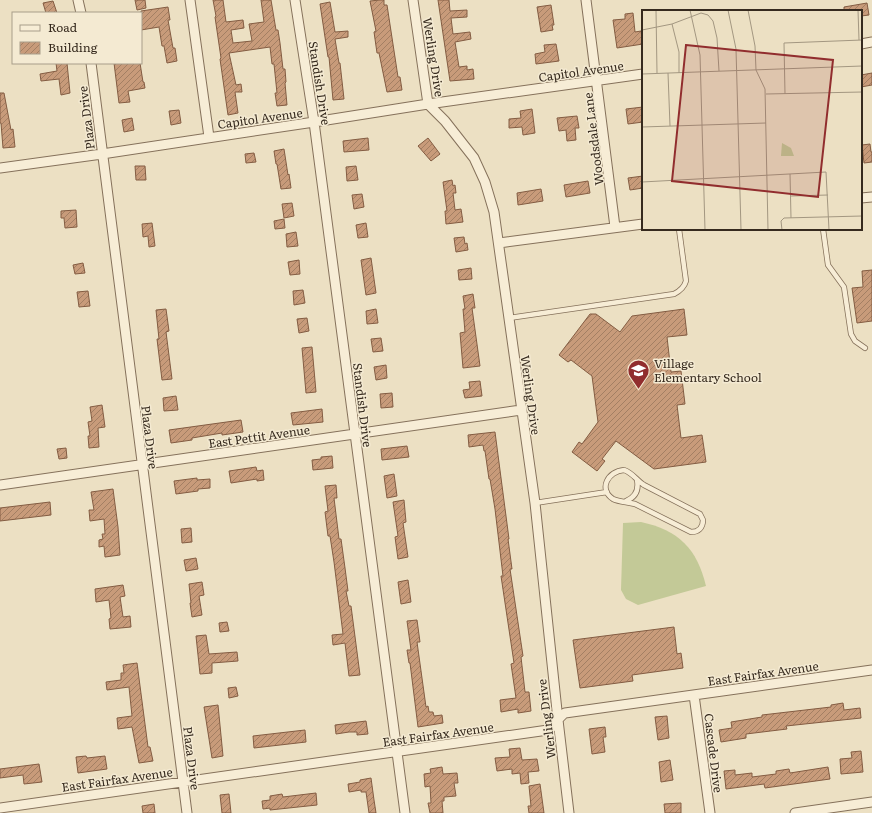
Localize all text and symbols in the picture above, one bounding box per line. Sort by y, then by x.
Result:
inset map [642,10,862,230]
legend [12,12,142,64]
street label: Werling Drive [419,16,449,98]
text: Road [48,18,78,36]
text: Building [48,38,98,56]
street label: Standish Drive [304,40,336,126]
street label: Capitol Avenue [537,56,625,86]
street label: Plaza Drive [73,85,99,151]
street label: Woodsdale Lane [578,92,608,186]
street label: Capitol Avenue [216,103,304,133]
street label: Werling Drive [517,354,545,436]
place label: Village Elementary School [654,354,762,386]
school or university icon: Village Elementary School [625,357,651,390]
street label: Standish Drive [349,362,377,448]
street label: Plaza Drive [137,404,163,470]
street label: East Pettit Avenue [207,420,311,452]
street label: East Fairfax Avenue [706,656,820,690]
street label: Werling Drive [532,678,560,760]
street label: Cascade Drive [700,712,728,794]
street label: East Fairfax Avenue [381,717,495,751]
street label: Plaza Drive [179,725,205,791]
street label: East Fairfax Avenue [60,762,174,796]

